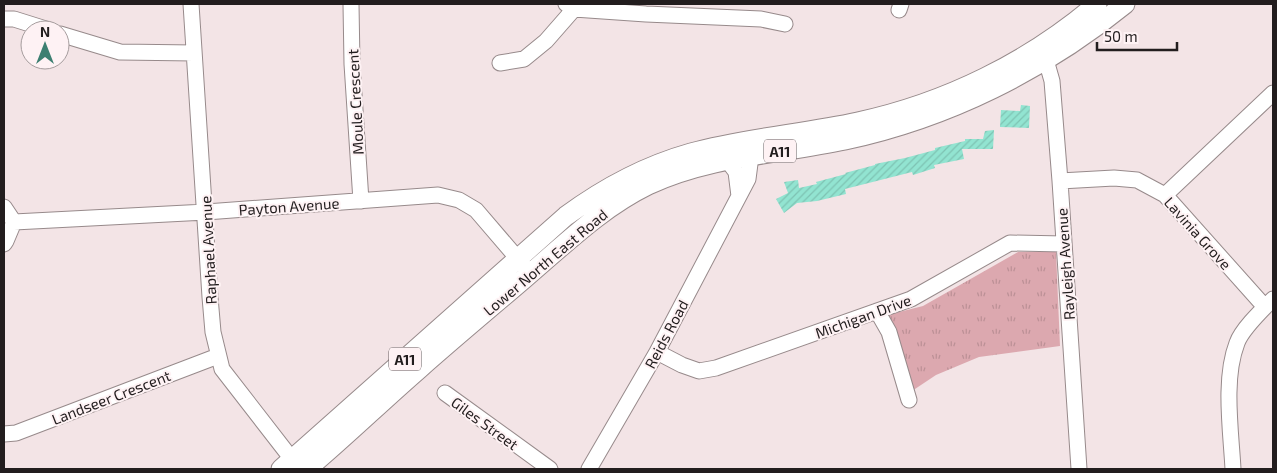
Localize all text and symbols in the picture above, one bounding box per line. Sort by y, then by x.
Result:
north arrow [20,20,70,70]
scale bar [1097,20,1177,52]
text: N [40,23,50,40]
text: 50 m [1104,27,1138,45]
street label: Moule Crescent [343,48,367,155]
road number: A11 [764,140,796,162]
street label: Payton Avenue [238,193,340,219]
street label: Lavinia Grove [1161,193,1235,273]
street label: Raphael Avenue [196,195,220,305]
street label: Lower North East Road [479,205,611,319]
street label: Rayleigh Avenue [1052,208,1078,320]
street label: Michigan Drive [813,290,913,342]
street label: Reids Road [640,297,692,371]
road number: A11 [389,348,421,370]
street label: Landseer Crescent [49,366,173,428]
street label: Giles Street [448,393,522,453]

